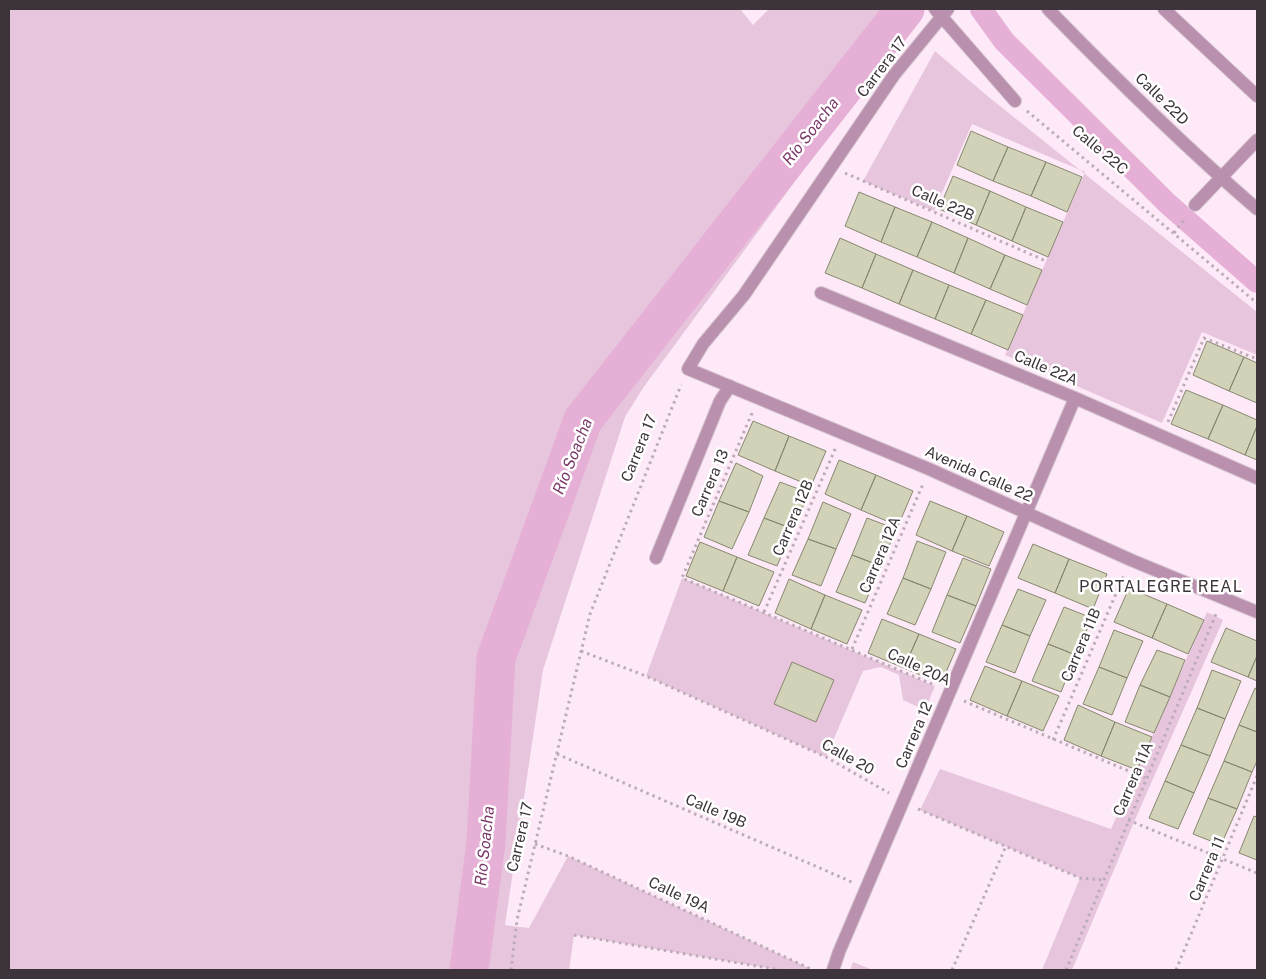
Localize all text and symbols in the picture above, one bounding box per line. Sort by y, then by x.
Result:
street label: Carrera 17 [853,33,910,100]
street label: Calle 22D [1132,69,1192,128]
water label: Río Soacha [778,94,843,169]
street label: Calle 22C [1069,121,1132,178]
street label: Calle 22B [909,181,977,224]
street label: Calle 22A [1012,347,1081,389]
street label: Carrera 17 [617,412,660,484]
water label: Río Soacha [549,415,596,497]
street label: Avenida Calle 22 [923,442,1036,505]
street label: Carrera 13 [688,446,731,519]
street label: Carrera 12B [769,477,816,559]
street label: Carrera 12A [856,513,903,596]
district label: PORTALEGRE REAL [1079,577,1243,596]
street label: Carrera 11B [1057,605,1104,684]
street label: Calle 20A [885,645,954,689]
street label: Carrera 12 [892,699,935,771]
street label: Calle 20 [819,735,877,778]
street label: Carrera 11A [1109,739,1156,819]
street label: Calle 19B [683,790,749,831]
street label: Carrera 17 [503,800,536,874]
water label: Río Soacha [471,805,498,887]
street label: Carrera 11 [1185,834,1228,904]
street label: Calle 19A [646,873,713,916]

